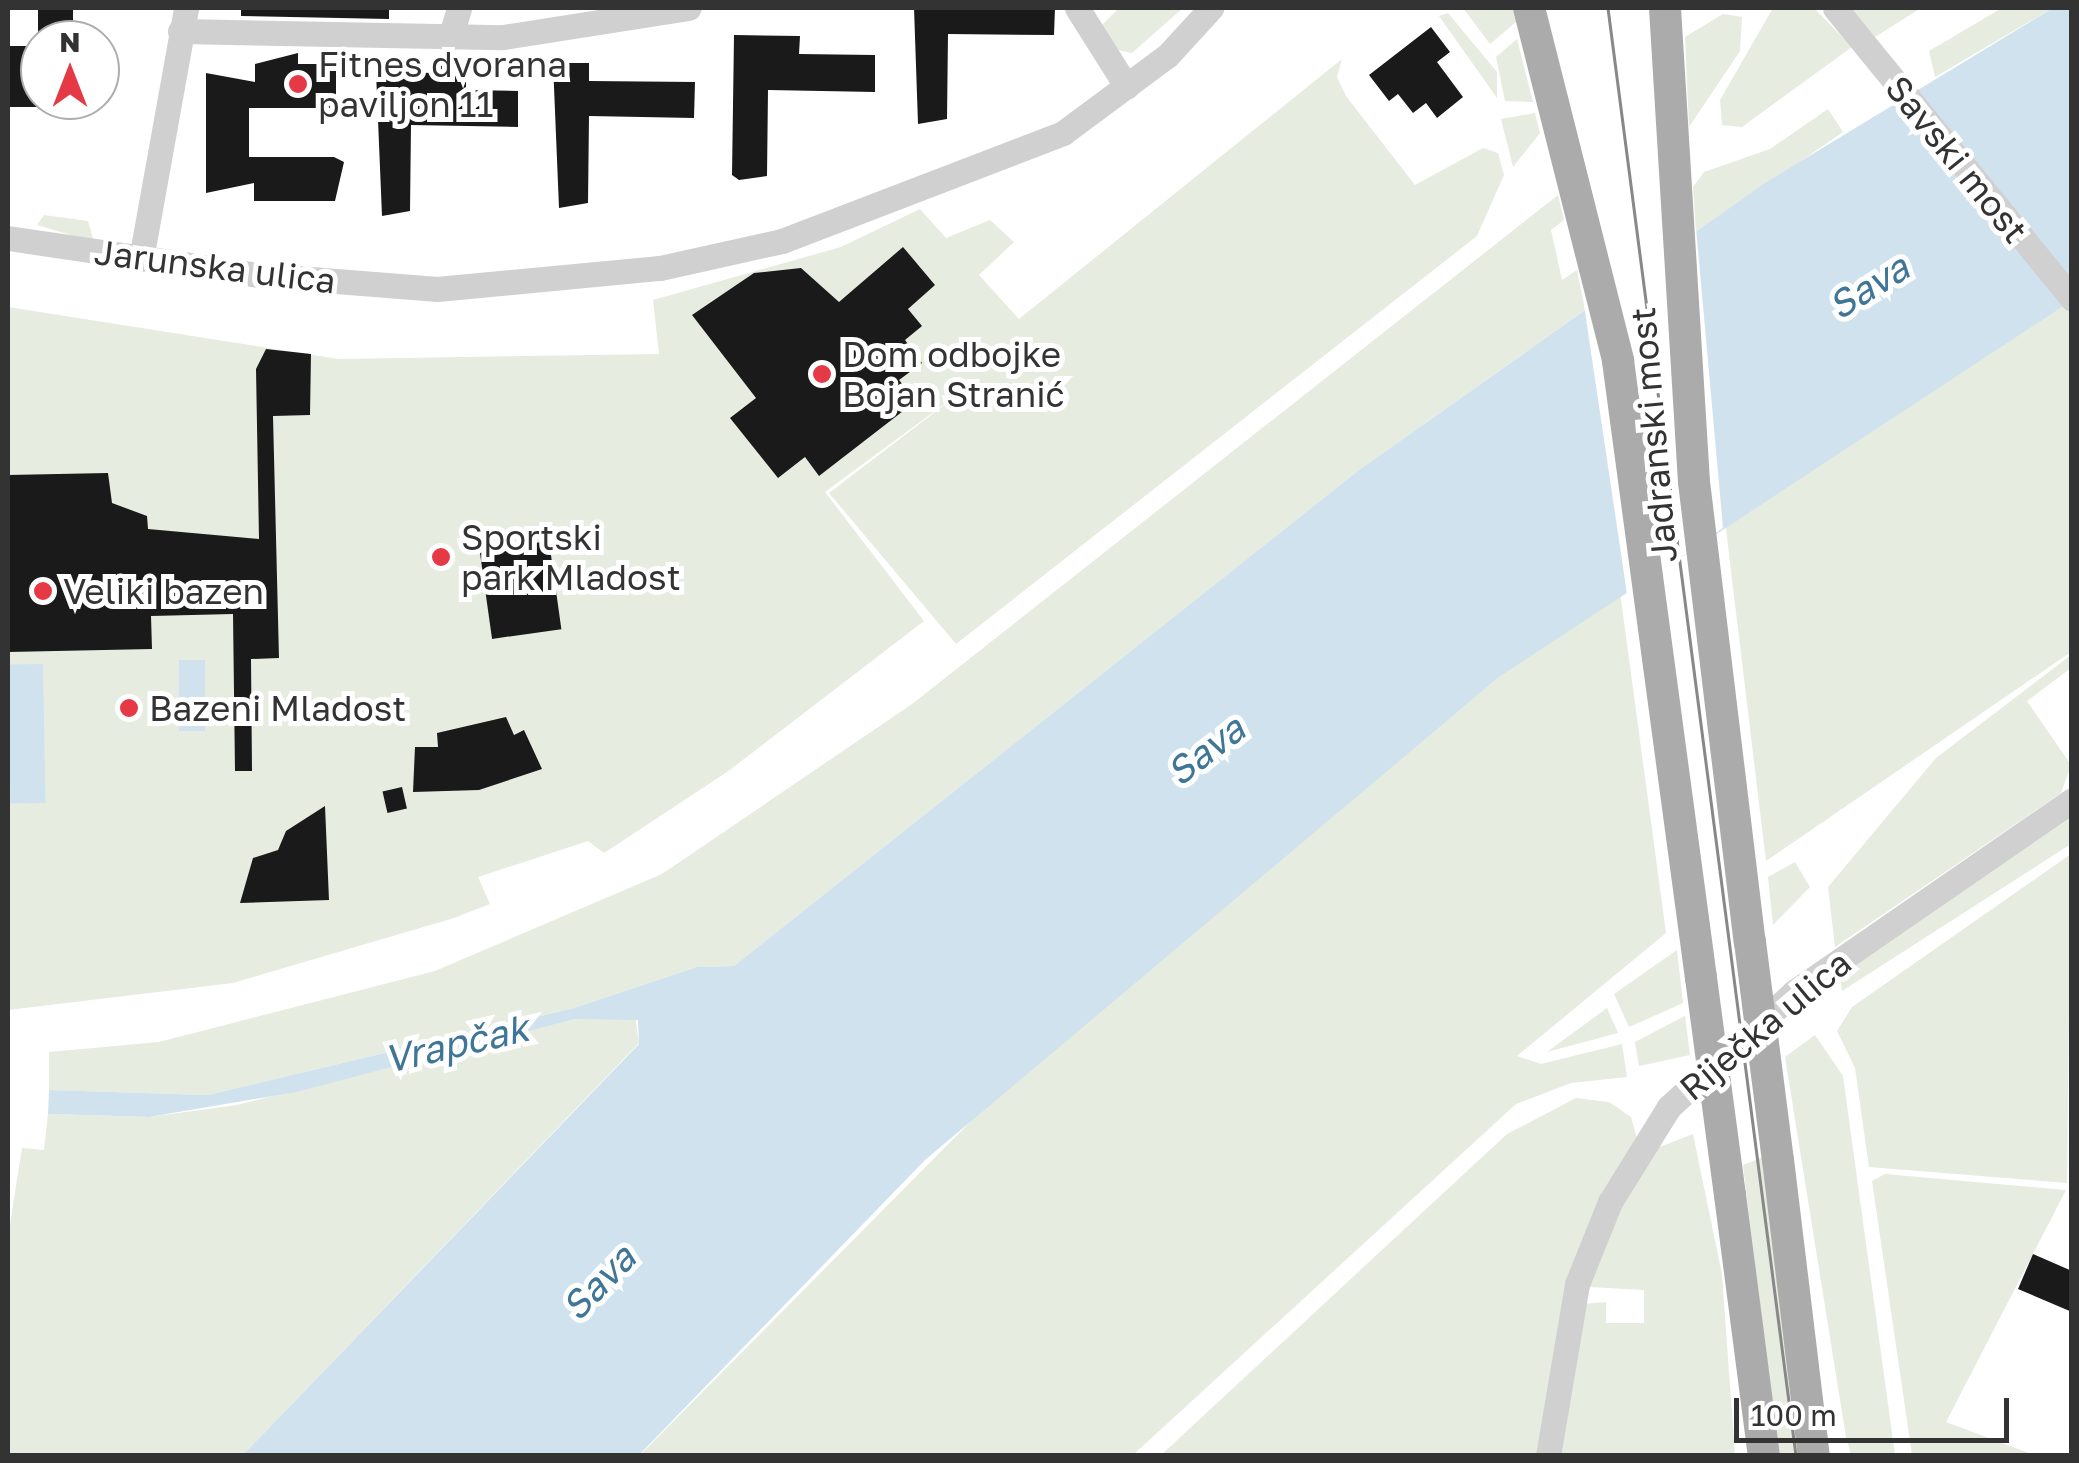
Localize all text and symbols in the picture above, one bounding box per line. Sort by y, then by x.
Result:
north arrow [20,20,120,120]
text: N [59,25,81,58]
place label: Fitnes dvorana paviljon 11 [318,43,567,125]
street label: Savski most [1877,67,2037,251]
marker: Fitnes dvorana paviljon 11 [287,73,309,95]
street label: Jarunska ulica [92,230,338,302]
water label: Sava [1819,244,1917,328]
street label: Jadranski most [1621,306,1685,564]
place label: Dom odbojke Bojan Stranić [842,333,1065,415]
marker: Dom odbojke Bojan Stranić [811,363,833,385]
place label: Sportski park Mladost [461,516,681,598]
marker: Sportski park Mladost [430,546,452,568]
place label: Veliki bazen [63,570,264,612]
marker: Veliki bazen [32,580,54,602]
place label: Bazeni Mladost [149,687,406,729]
marker: Bazeni Mladost [118,697,140,719]
water label: Sava [1157,705,1253,795]
street label: Riječka ulica [1671,941,1859,1109]
water label: Vrapčak [379,1004,533,1082]
water label: Sava [552,1235,644,1329]
scale bar [1739,1378,2014,1440]
text: 100 m [1751,1397,1837,1433]

